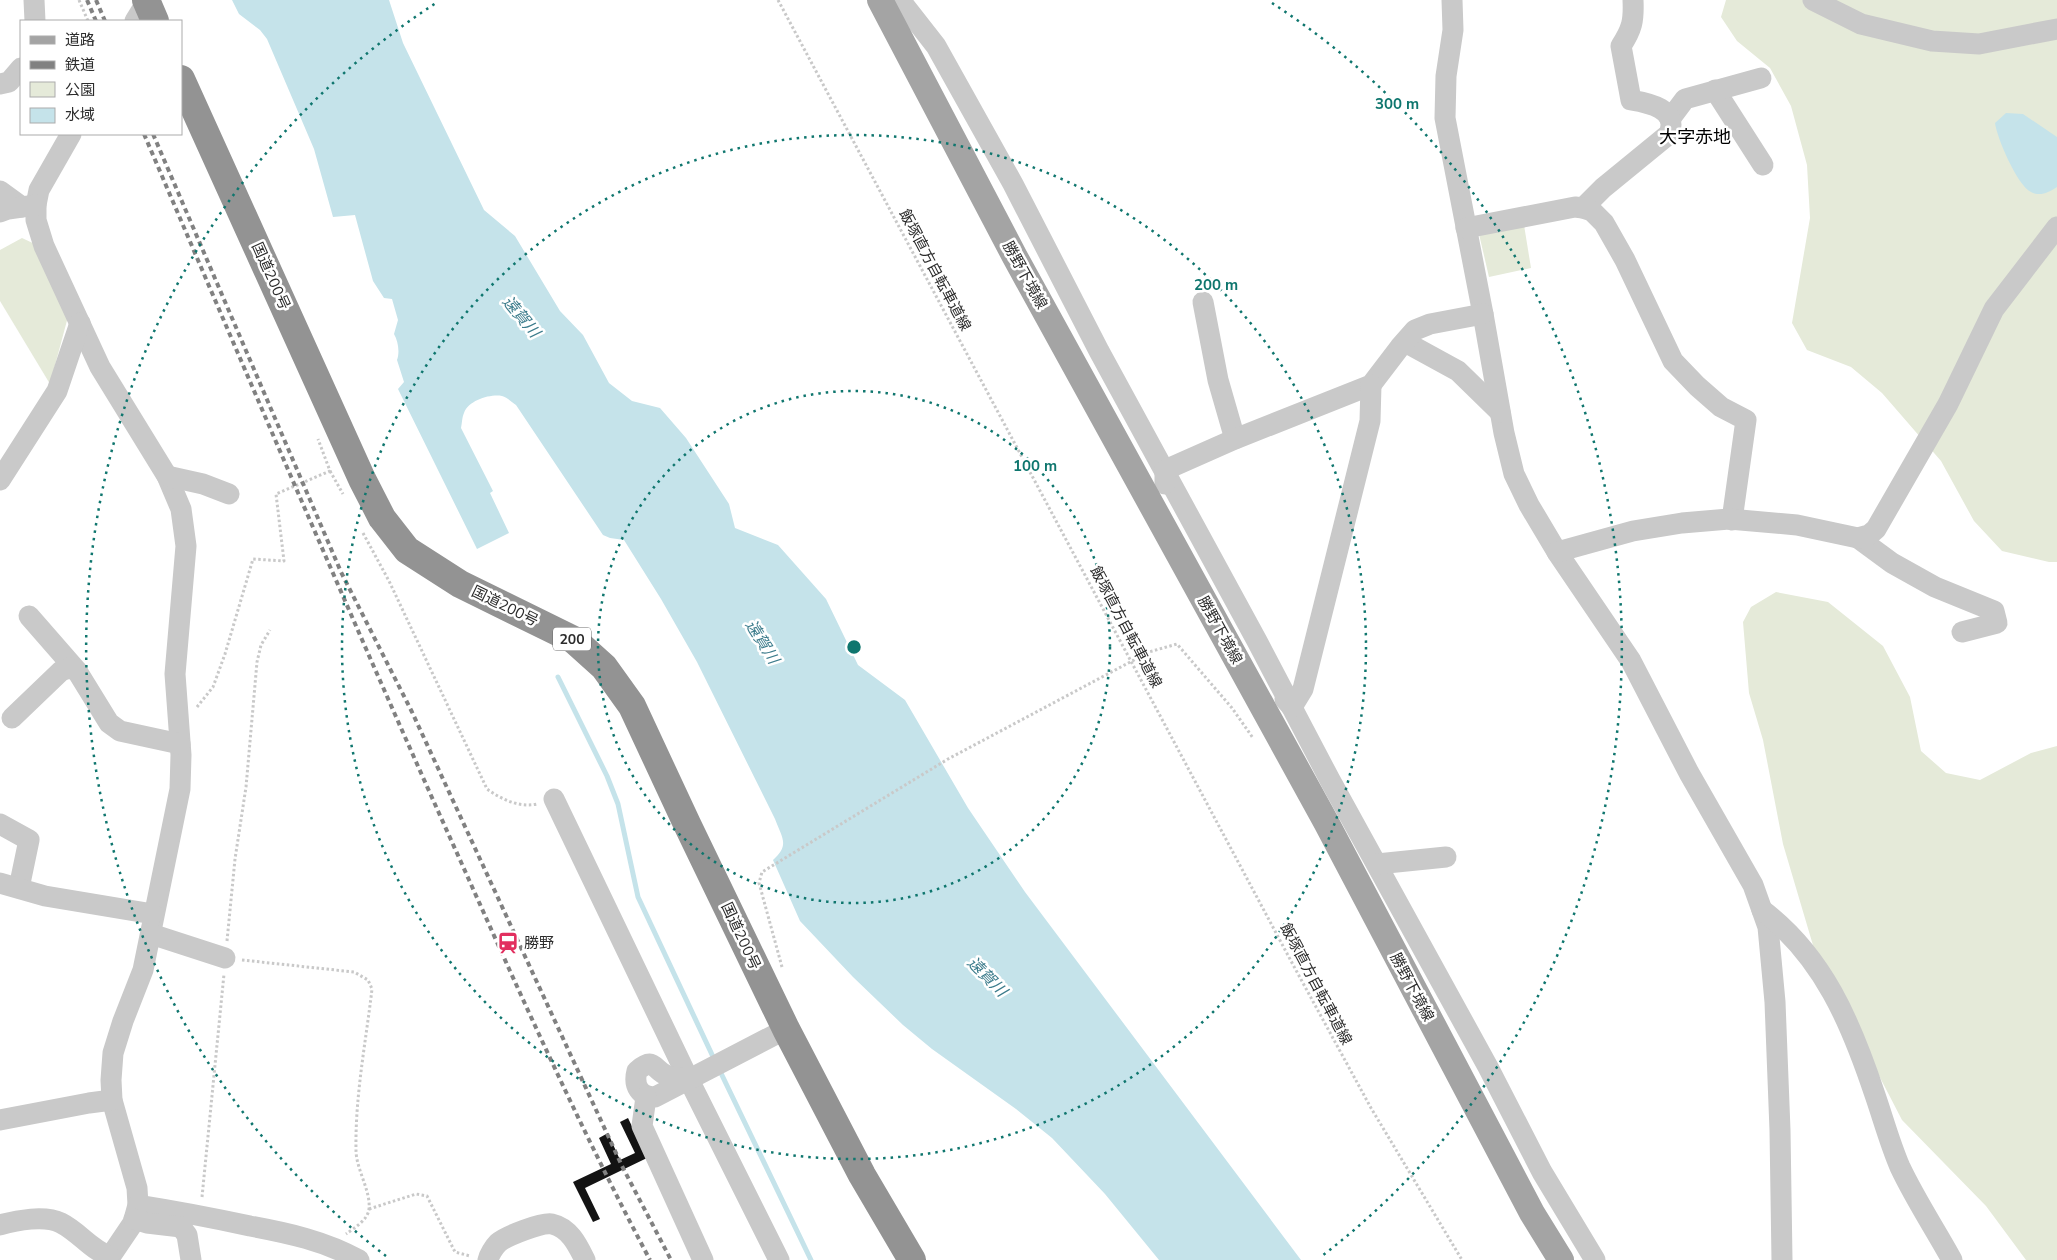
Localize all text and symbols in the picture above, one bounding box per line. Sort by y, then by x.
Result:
legend [20,20,182,135]
text: 道路 [65,30,95,50]
text: 鉄道 [65,55,95,75]
text: 公園 [65,80,95,100]
text: 300 m [1375,94,1419,114]
text: 水域 [65,105,95,125]
district label: 大字赤地 [1659,125,1731,149]
street label: 飯塚直方自転車道線 [894,206,976,334]
street label: 勝野下境線 [998,237,1052,313]
street label: 国道200号 [247,239,295,313]
text: 200 m [1194,275,1238,295]
water label: 遠賀川 [497,292,546,344]
text: 100 m [1013,456,1057,476]
street label: 飯塚直方自転車道線 [1085,563,1167,691]
street label: 国道200号 [468,581,542,631]
street label: 勝野下境線 [1193,592,1247,668]
water label: 遠賀川 [740,616,785,670]
road number: 200 [553,628,591,650]
centre of rings [845,638,863,656]
street label: 国道200号 [717,899,765,973]
street label: 飯塚直方自転車道線 [1275,920,1357,1048]
station icon: 勝野 [495,930,521,956]
place label: 勝野 [524,933,554,953]
street label: 勝野下境線 [1386,949,1438,1025]
water label: 遠賀川 [962,952,1013,1003]

